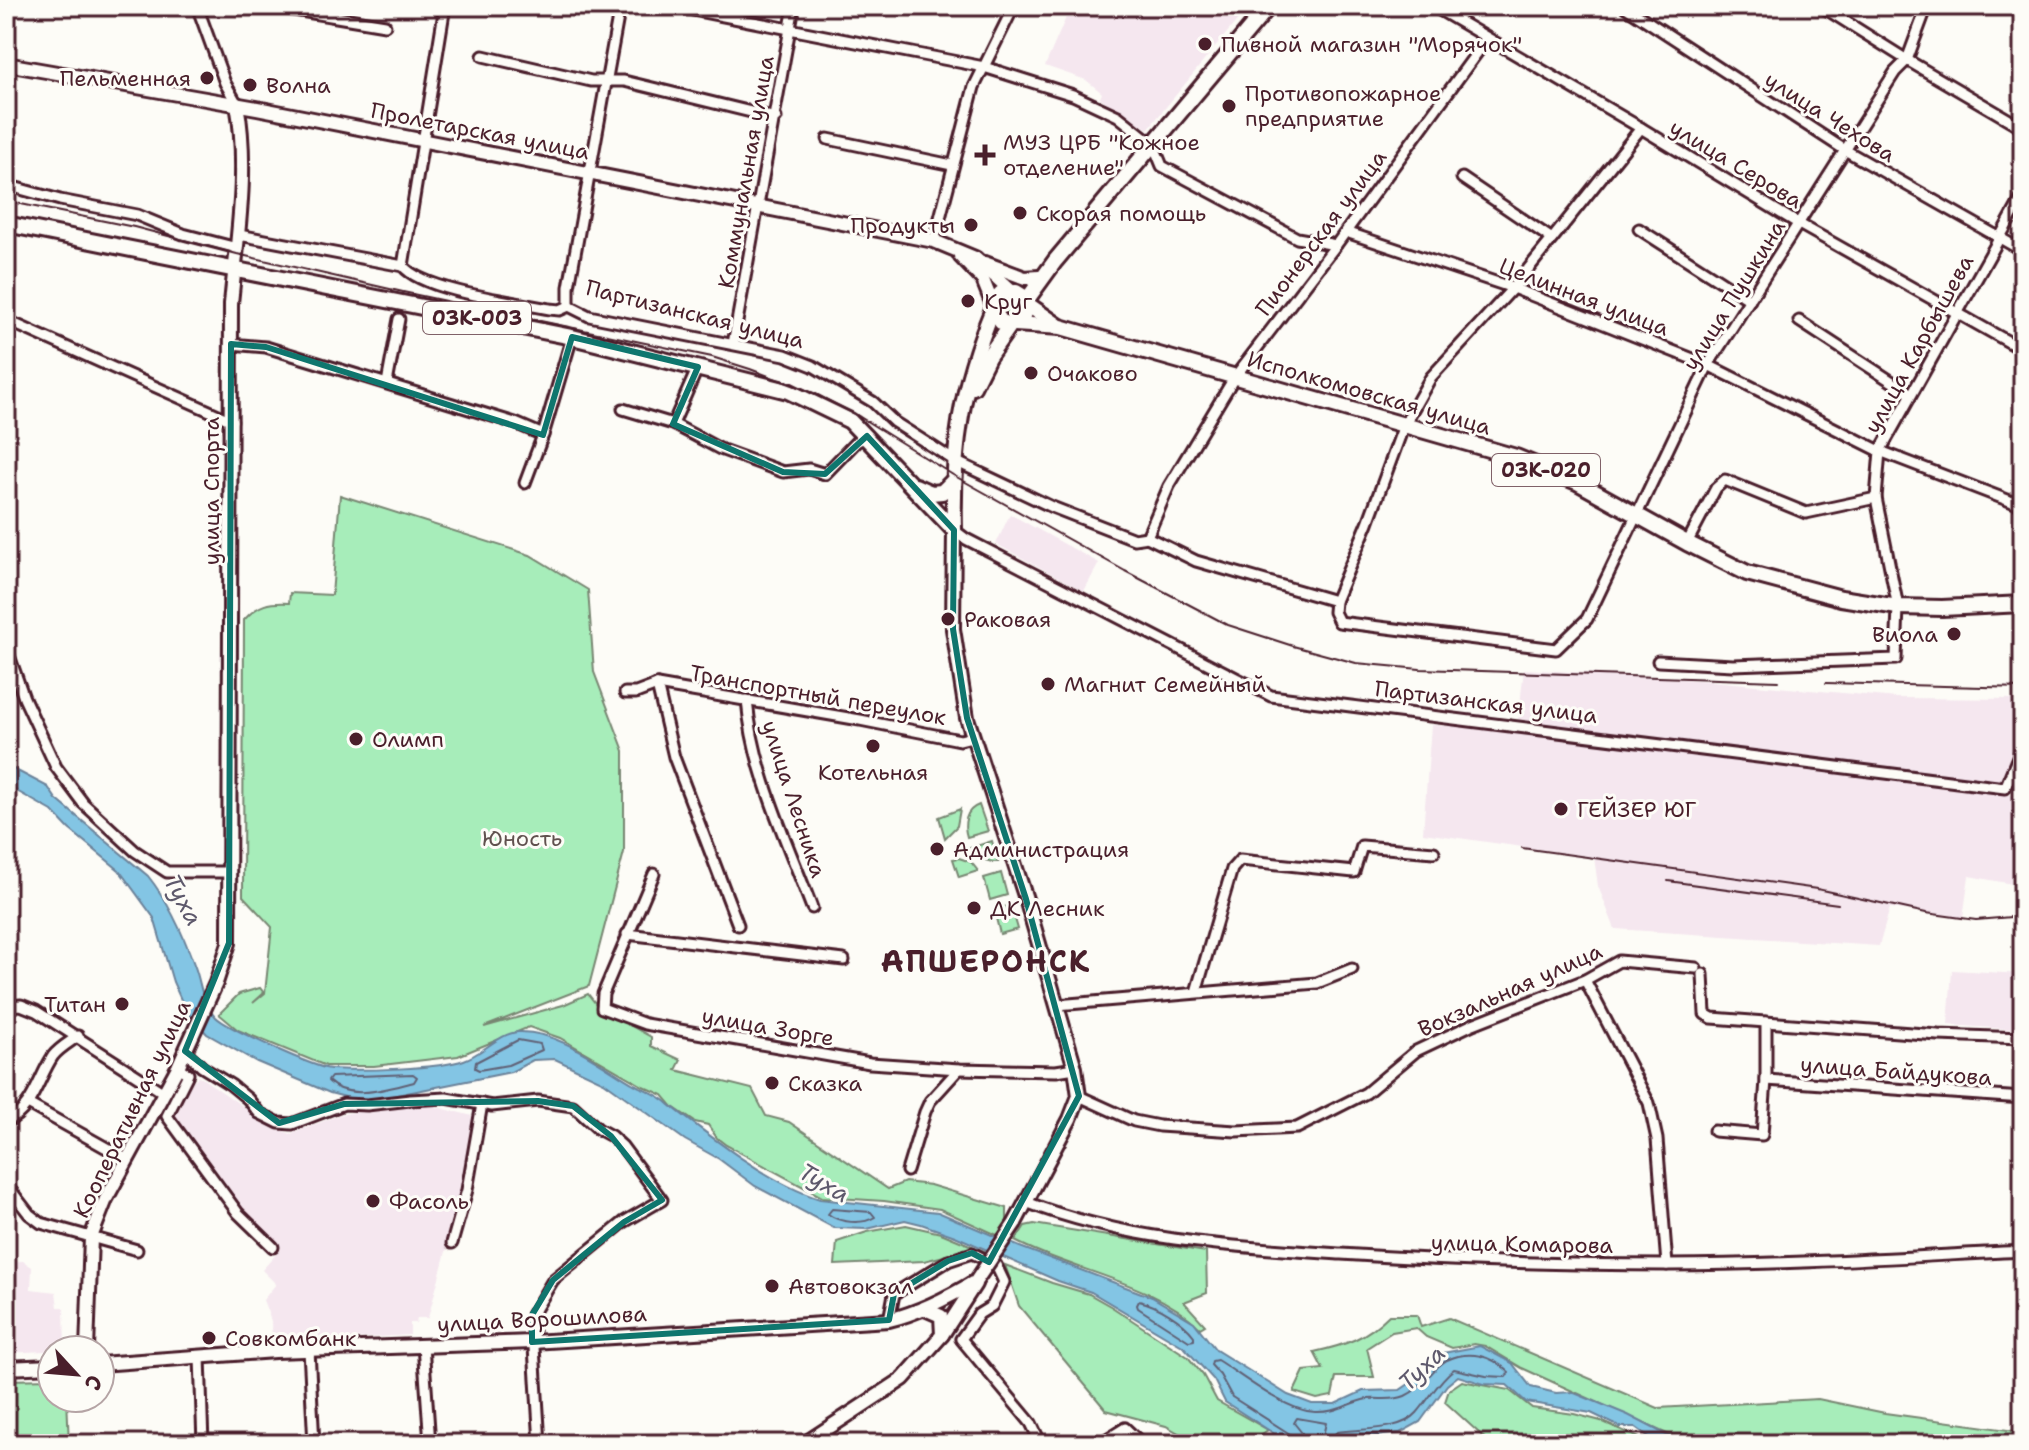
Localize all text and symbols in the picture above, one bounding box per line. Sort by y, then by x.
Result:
place label: Пивной магазин "Морячок" [1221,30,1522,59]
marker: Пивной магазин "Морячок" [1196,35,1214,53]
street label: Коммунальная улица [711,53,781,291]
place label: Пельменная [60,64,191,93]
street label: улица Чехова [1759,65,1901,169]
marker: Пельменная [198,69,216,87]
place label: Волна [266,71,331,100]
marker: Волна [241,76,259,94]
place label: Противопожарное предприятие [1245,79,1441,133]
street label: Пролетарская улица [368,96,592,167]
marker: Противопожарное предприятие [1220,97,1238,115]
street label: улица Серова [1664,113,1808,215]
place label: МУЗ ЦРБ "Кожное отделение" [1003,128,1200,182]
marker: МУЗ ЦРБ "Кожное отделение" [974,144,996,166]
street label: Пионерская улица [1249,144,1393,322]
place label: Скорая помощь [1036,199,1206,228]
marker: Скорая помощь [1011,204,1029,222]
place label: Продукты [850,211,955,240]
street label: улица Пушкина [1676,214,1792,376]
marker: Продукты [962,216,980,234]
street label: улица Карбышева [1858,249,1980,438]
street label: Целинная улица [1495,251,1673,343]
street label: Партизанская улица [583,273,808,355]
place label: Круг [984,287,1032,316]
marker: Круг [959,292,977,310]
road number: 03К-003 [423,302,531,334]
street label: Исполкомовская улица [1244,344,1495,442]
place label: Очаково [1047,359,1138,388]
marker: Очаково [1022,364,1040,382]
street label: улица Спорта [197,416,226,565]
road number: 03К-020 [1492,454,1600,486]
place label: Раковая [964,605,1051,634]
marker: Раковая [939,610,957,628]
place label: Виола [1872,620,1938,649]
marker: Виола [1945,625,1963,643]
street label: Транспортный переулок [688,658,949,732]
place label: Магнит Семейный [1064,670,1266,699]
street label: Партизанская улица [1373,674,1599,730]
marker: Магнит Семейный [1039,675,1057,693]
street label: улица Лесника [755,717,833,882]
place label: Олимп [372,725,444,754]
marker: Олимп [347,730,365,748]
marker: Котельная [864,737,882,755]
place label: Котельная [818,758,928,787]
place label: ГЕЙЗЕР ЮГ [1577,795,1697,824]
marker: ГЕЙЗЕР ЮГ [1552,800,1570,818]
park label: Юность [482,824,562,853]
place label: Администрация [953,835,1129,864]
marker: Администрация [928,840,946,858]
water label: Туха [156,869,210,931]
place label: ДК Лесник [990,894,1105,923]
marker: ДК Лесник [965,899,983,917]
street label: Вокзальная улица [1413,936,1607,1044]
district label: АПШЕРОНСК [881,941,1091,982]
place label: Титан [44,990,106,1019]
street label: Кооперативная улица [67,995,198,1223]
marker: Титан [113,995,131,1013]
street label: улица Зорге [700,1001,836,1053]
street label: улица Байдукова [1799,1050,1993,1092]
place label: Сказка [788,1069,863,1098]
marker: Сказка [763,1074,781,1092]
water label: Туха [793,1156,855,1210]
place label: Фасоль [389,1187,469,1216]
marker: Фасоль [364,1192,382,1210]
street label: улица Комарова [1431,1228,1614,1260]
place label: Автовокзал [788,1272,913,1301]
marker: Автовокзал [763,1277,781,1295]
street label: улица Ворошилова [436,1299,648,1339]
place label: Совкомбанк [225,1324,357,1353]
marker: Совкомбанк [200,1329,218,1347]
north arrow [36,1334,116,1414]
water label: Туха [1391,1338,1453,1398]
text: С [78,1370,110,1395]

